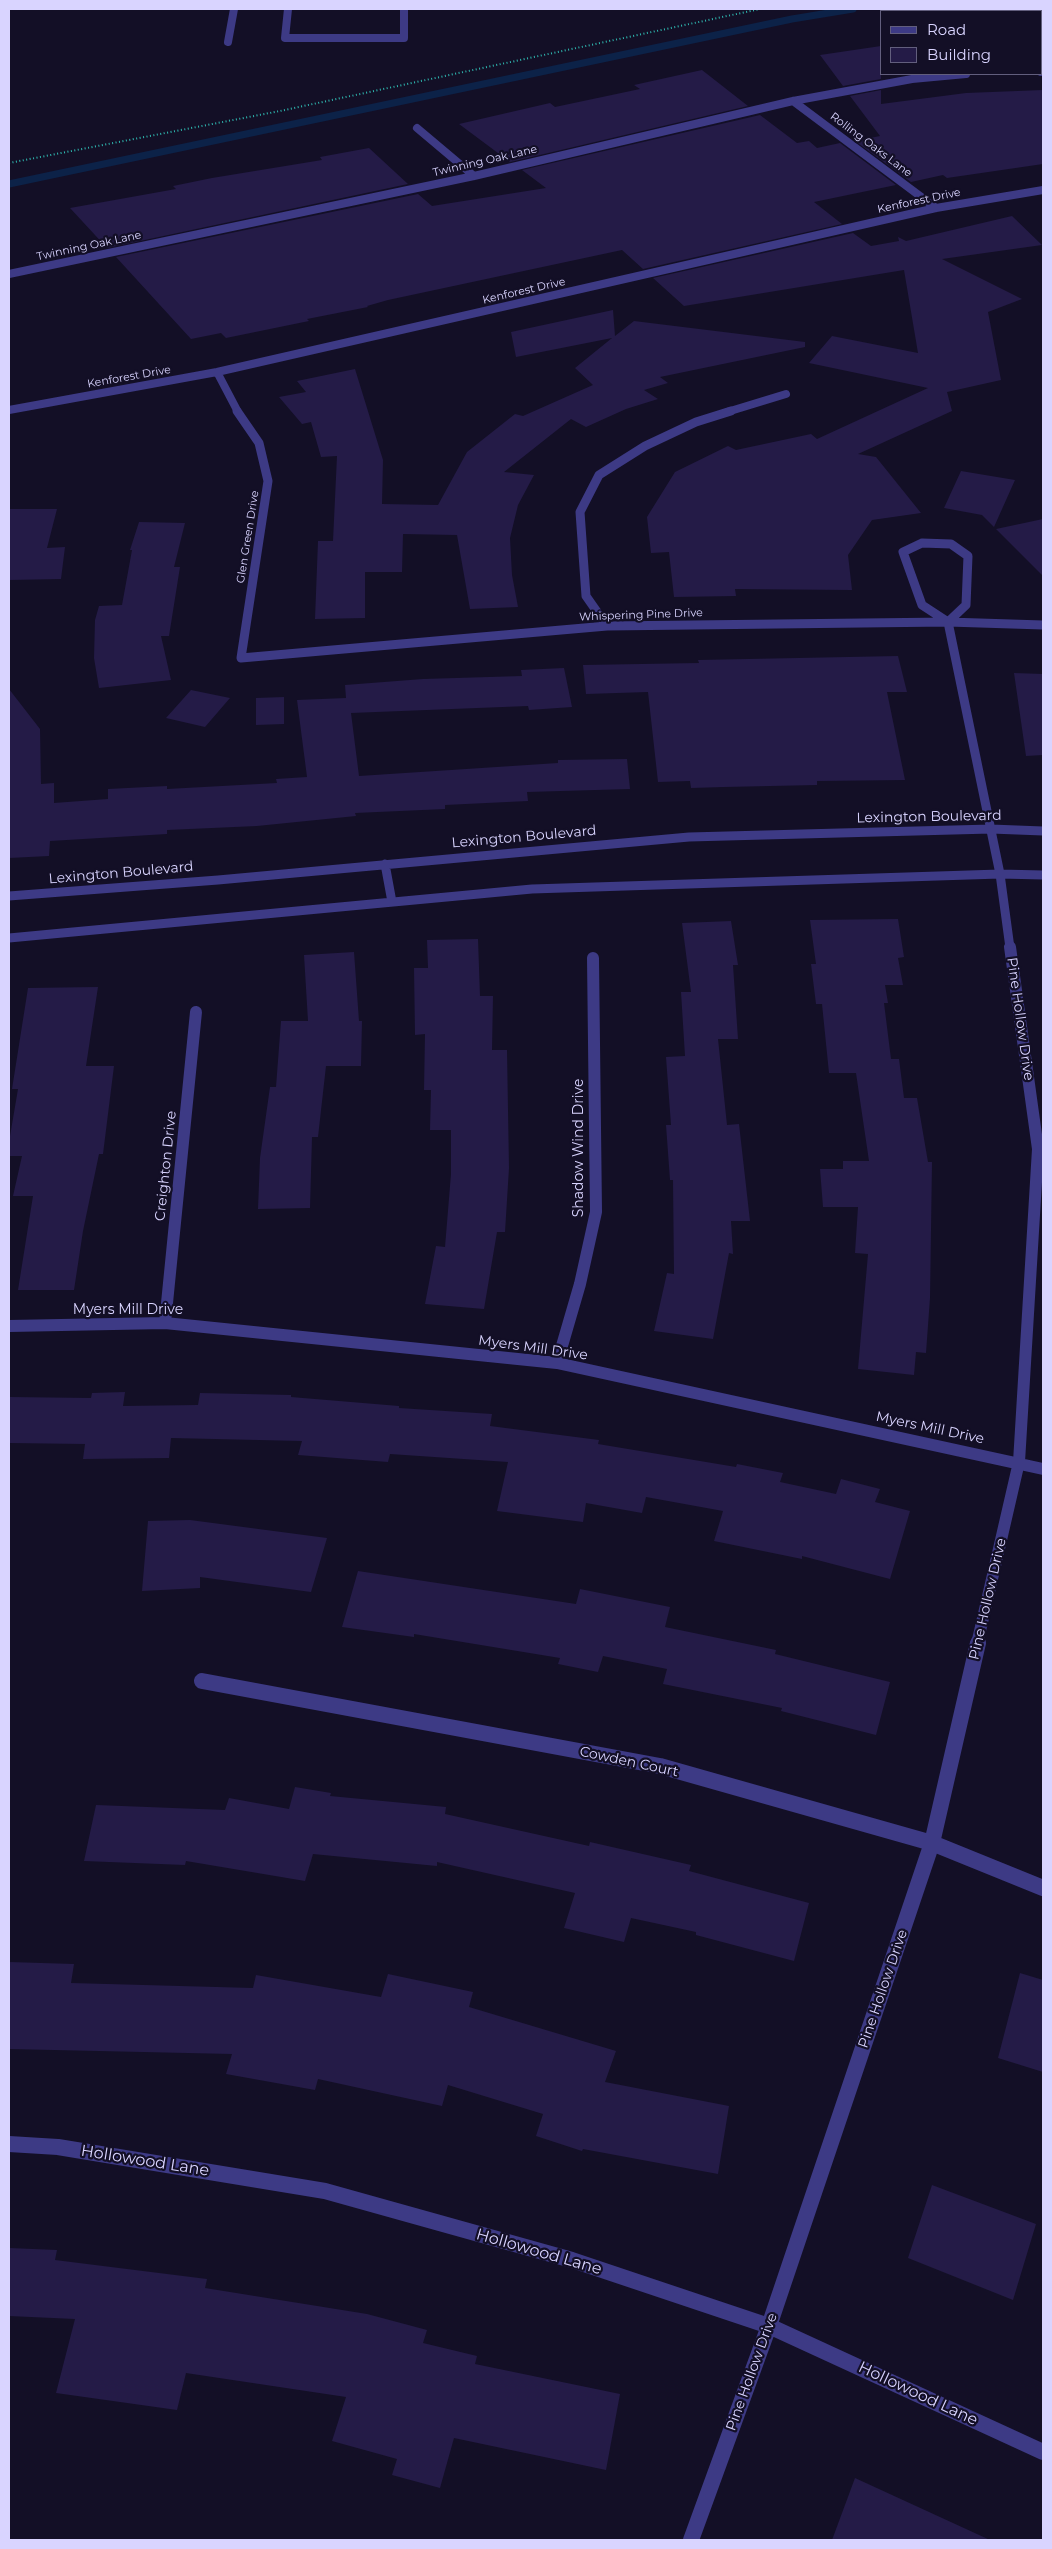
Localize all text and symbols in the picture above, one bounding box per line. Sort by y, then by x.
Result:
legend [880,10,1042,75]
text: Road [927,20,966,39]
text: Building [927,45,991,64]
street label: Rolling Oaks Lane [827,110,915,180]
street label: Twinning Oak Lane [432,143,538,179]
street label: Kenforest Drive [876,186,962,216]
street label: Twinning Oak Lane [36,228,142,264]
street label: Kenforest Drive [481,275,567,307]
street label: Kenforest Drive [86,363,172,391]
street label: Glen Green Drive [234,490,262,584]
street label: Whispering Pine Drive [579,606,703,624]
street label: Lexington Boulevard [856,807,1002,827]
street label: Lexington Boulevard [451,822,597,852]
street label: Lexington Boulevard [48,858,194,888]
street label: Pine Hollow Drive [1003,956,1037,1082]
street label: Shadow Wind Drive [571,1079,587,1217]
street label: Creighton Drive [152,1110,180,1222]
street label: Myers Mill Drive [73,1302,183,1318]
street label: Myers Mill Drive [477,1332,589,1364]
street label: Myers Mill Drive [874,1408,986,1448]
street label: Pine Hollow Drive [966,1537,1010,1661]
street label: Cowden Court [578,1743,680,1781]
street label: Pine Hollow Drive [855,1927,911,2051]
street label: Hollowood Lane [79,2141,211,2181]
street label: Hollowood Lane [474,2225,604,2279]
street label: Pine Hollow Drive [723,2311,781,2433]
street label: Hollowood Lane [855,2358,981,2430]

